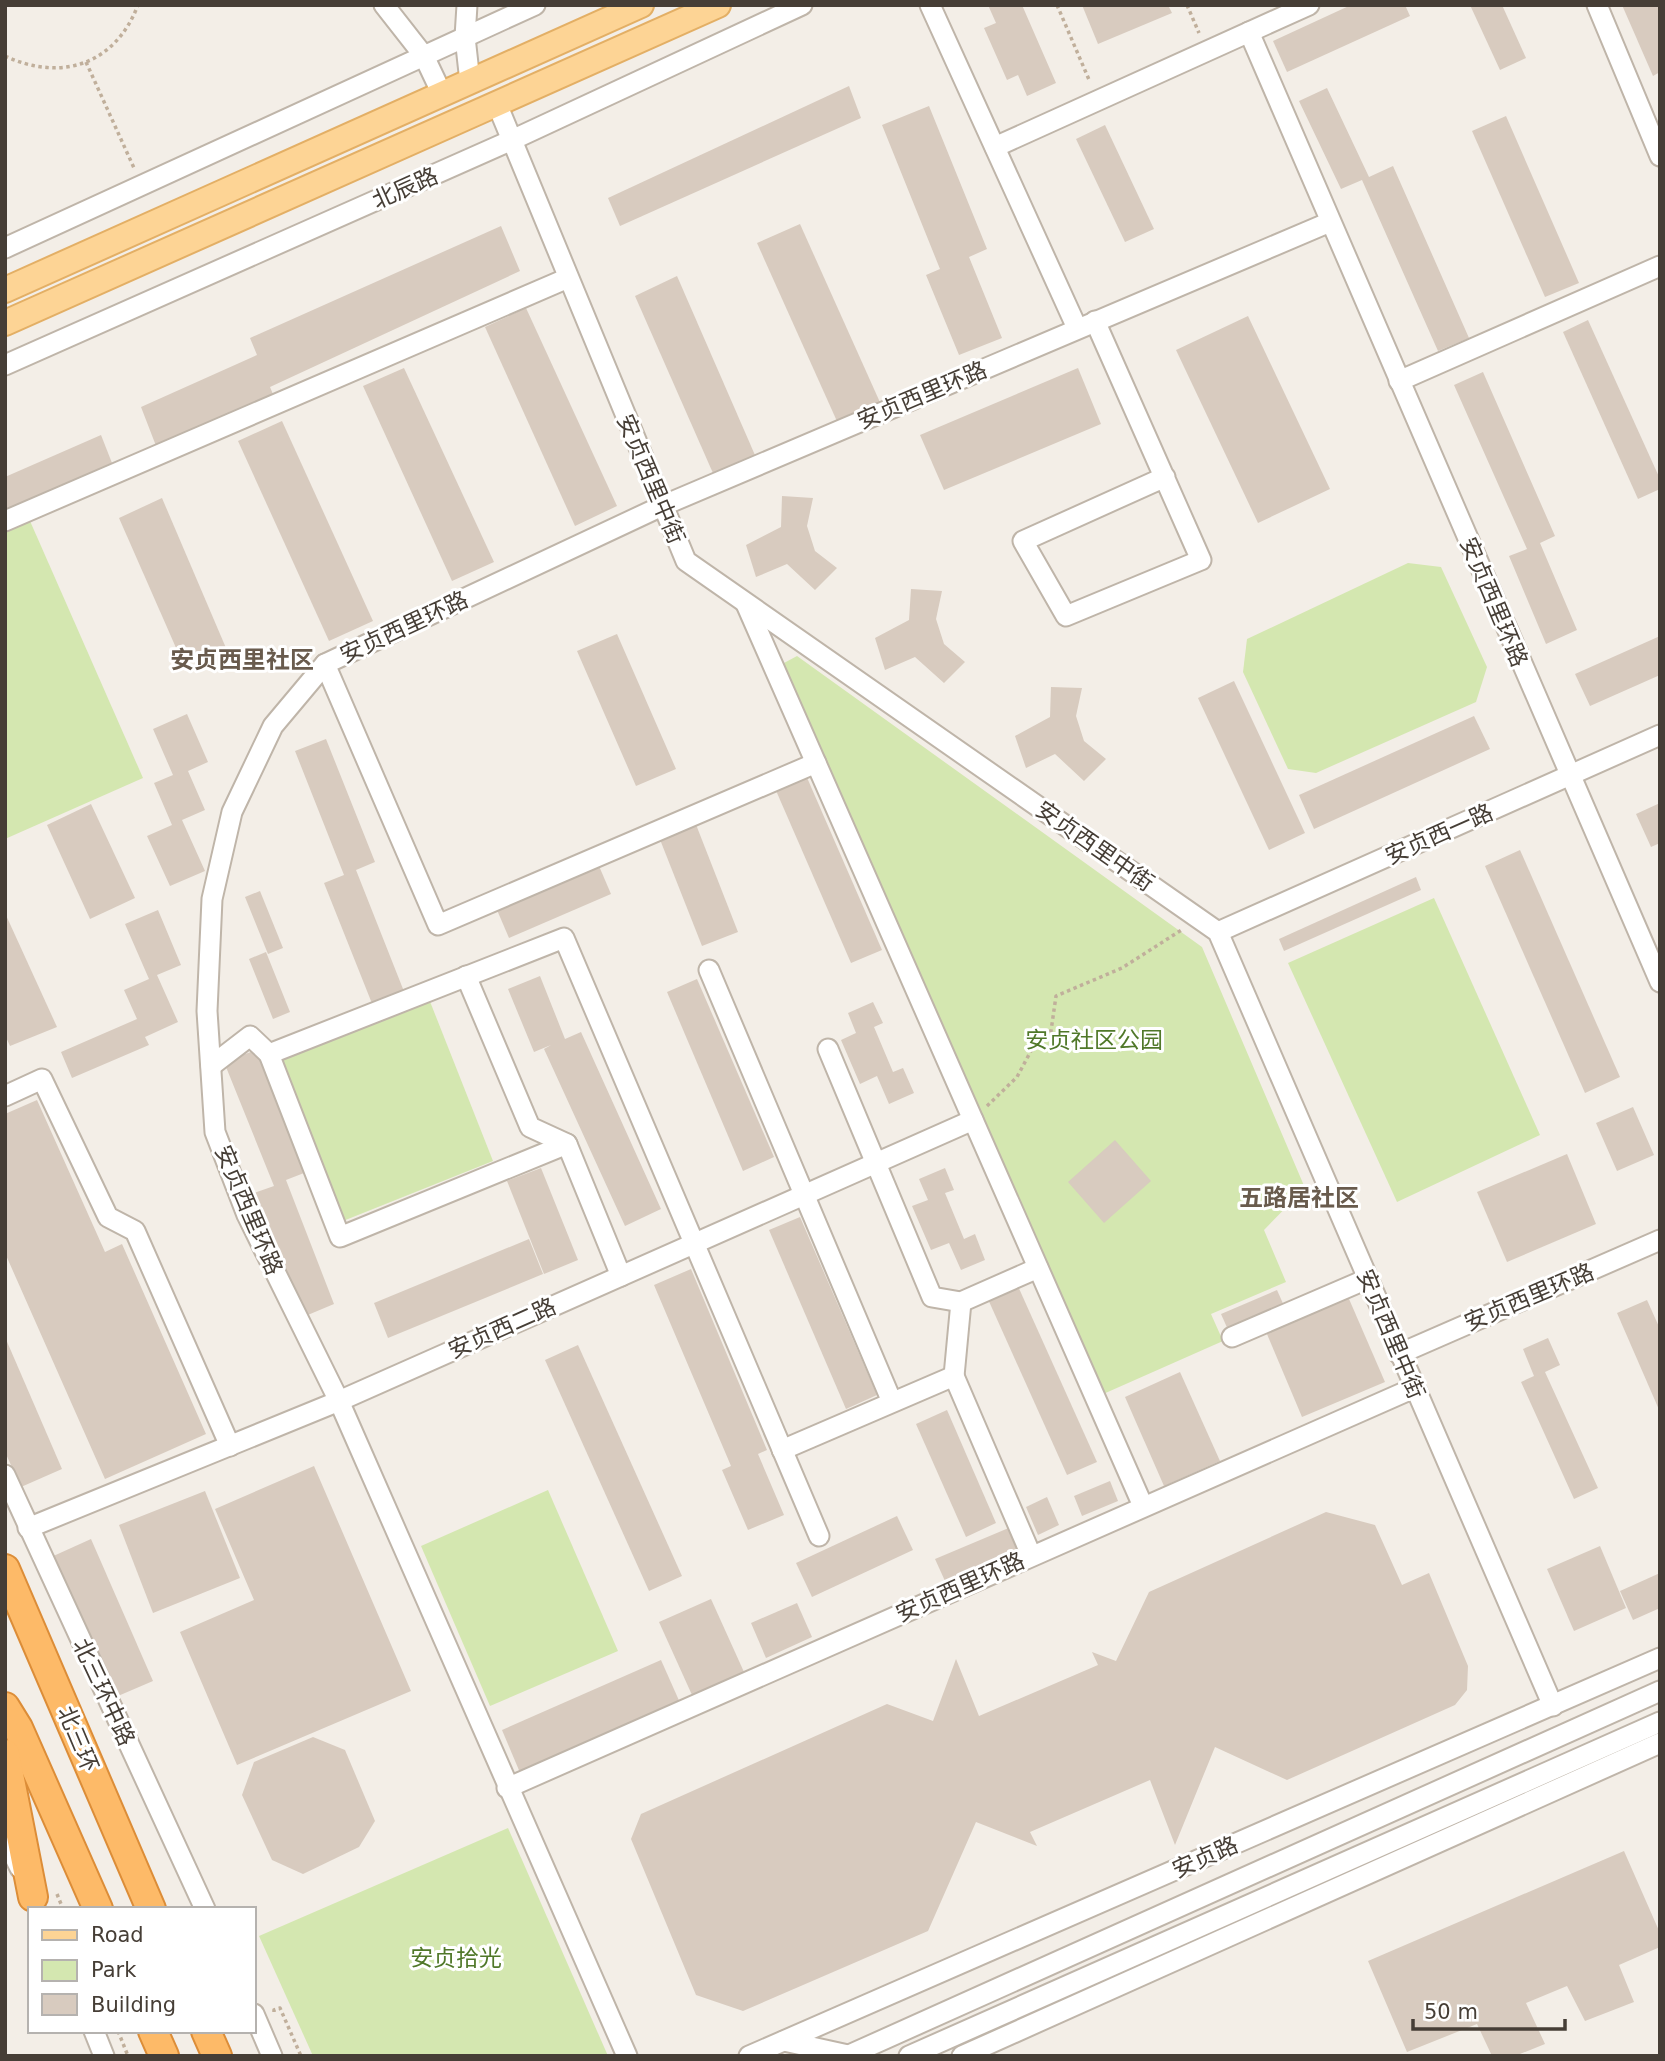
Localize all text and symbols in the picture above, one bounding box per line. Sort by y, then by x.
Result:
street label: 北辰路 [368,162,442,214]
street label: 安贞西里环路 [853,356,991,434]
street label: 安贞西里中街 [612,410,690,548]
street label: 安贞西里环路 [1455,533,1533,671]
street label: 安贞西里环路 [336,586,472,668]
district label: 安贞西里社区 [170,646,314,674]
street label: 安贞西里中街 [1031,796,1159,896]
street label: 安贞西一路 [1381,799,1497,869]
park label: 安贞社区公园 [1025,1027,1163,1053]
street label: 安贞西里环路 [210,1141,288,1279]
district label: 五路居社区 [1239,1184,1359,1212]
street label: 安贞西里环路 [1460,1258,1598,1336]
street label: 安贞西里中街 [1352,1265,1430,1403]
street label: 安贞西二路 [444,1293,560,1363]
street label: 安贞西里环路 [892,1547,1028,1627]
street label: 北三环中路 [67,1634,141,1750]
street label: 北三环 [52,1702,104,1776]
street label: 安贞路 [1168,1831,1242,1883]
legend [28,1907,256,2033]
text: Road [91,1923,144,1947]
park label: 安贞拾光 [410,1945,502,1971]
text: Park [91,1958,137,1982]
scale bar [1413,1988,1565,2032]
text: Building [91,1993,176,2017]
text: 50 m [1424,2000,1478,2024]

